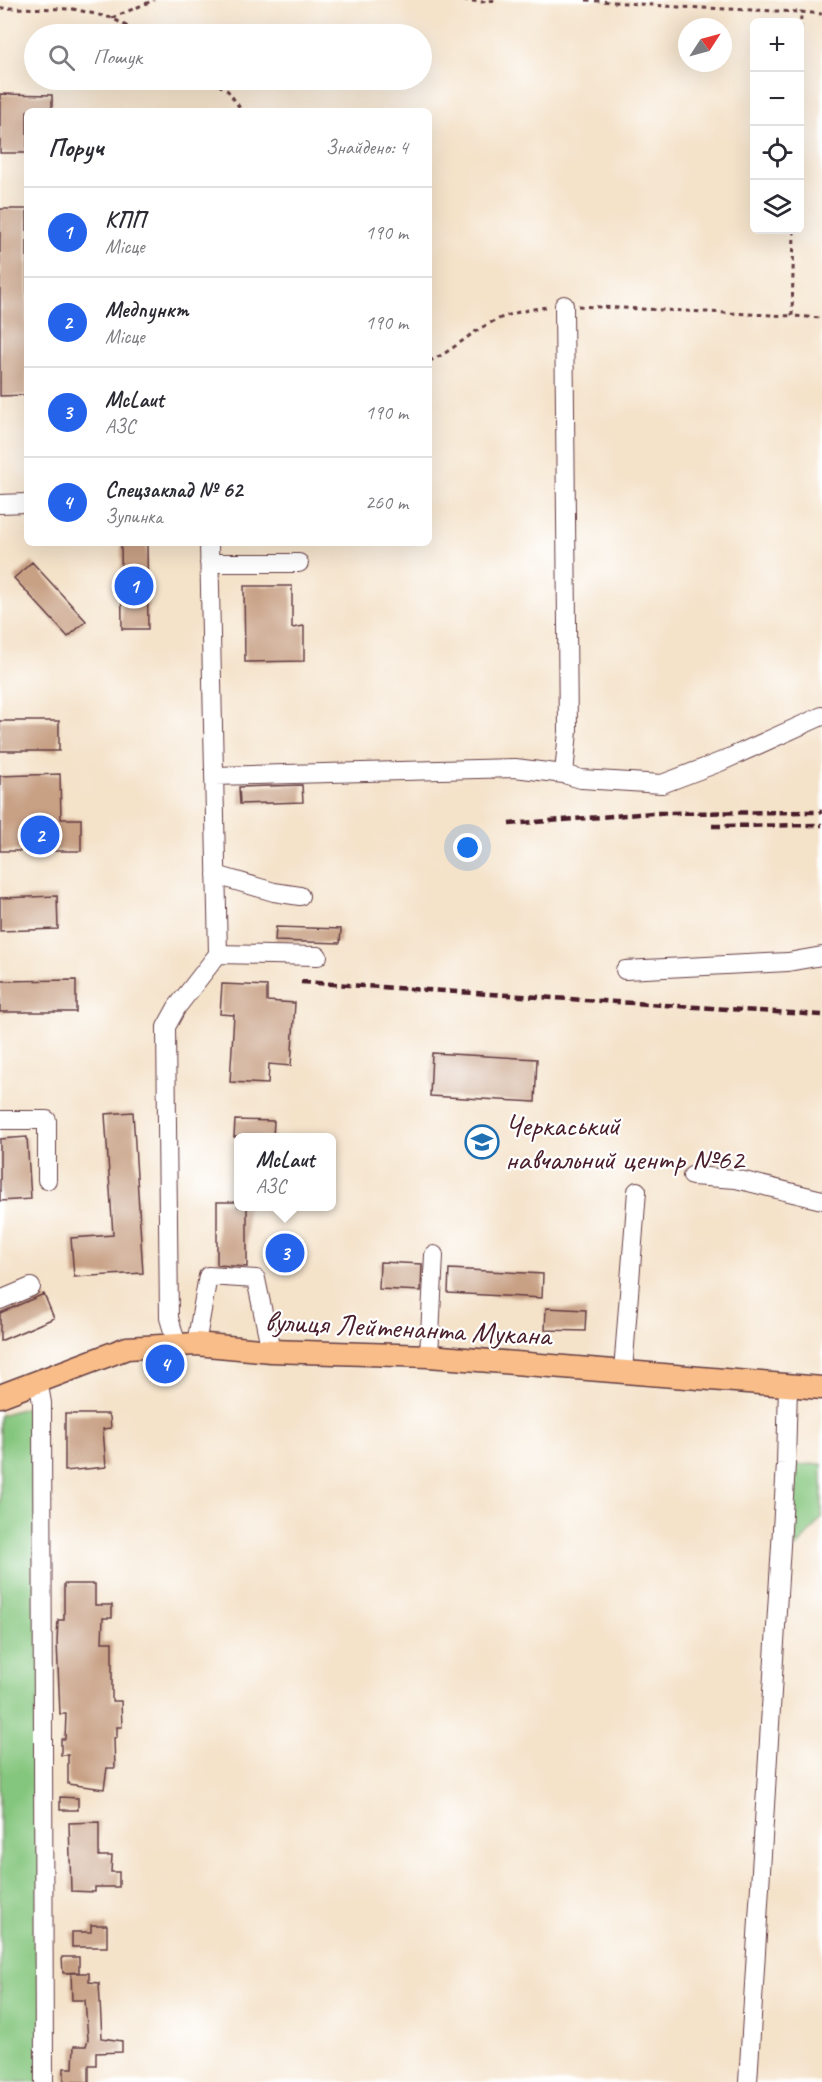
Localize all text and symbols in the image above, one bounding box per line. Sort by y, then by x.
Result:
north arrow [678,18,732,72]
map controls [750,18,804,234]
button: + [750,18,804,72]
search box [24,24,432,90]
icon: search [45,41,78,74]
text: Пошук [93,43,142,71]
button: − [750,72,804,126]
button: locate [750,126,804,180]
text: Поруч [48,131,104,164]
text: Знайдено: 4 [326,135,408,160]
button: layers [750,180,804,234]
text: КПП [105,206,145,234]
text: 1 [63,220,72,245]
text: 190 m [365,220,408,245]
text: Місце [105,234,145,259]
text: Медпункт [105,296,189,324]
text: 2 [63,310,72,335]
text: 190 m [365,310,408,335]
text: Місце [105,324,145,349]
text: McLaut [105,386,164,414]
text: 3 [63,400,72,425]
text: 190 m [365,400,408,425]
text: АЗС [105,414,135,439]
text: Спецзаклад № 62 [105,476,242,504]
text: 4 [63,490,72,515]
text: 260 m [365,490,408,515]
text: Зупинка [105,504,163,529]
pin: 1 [114,564,154,608]
pin: 2 [20,812,60,858]
your location [453,833,482,862]
place label: Черкаський навчальний центр №62 [505,1106,746,1178]
school or university icon: Черкаський навчальний центр №62 [464,1124,500,1160]
popup [234,1133,336,1211]
text: McLaut [256,1146,314,1174]
text: АЗС [256,1174,286,1199]
pin: 3 [266,1230,304,1276]
street label: вулиця Лейтенанта Мукана [264,1302,555,1355]
pin: 4 [146,1342,184,1386]

